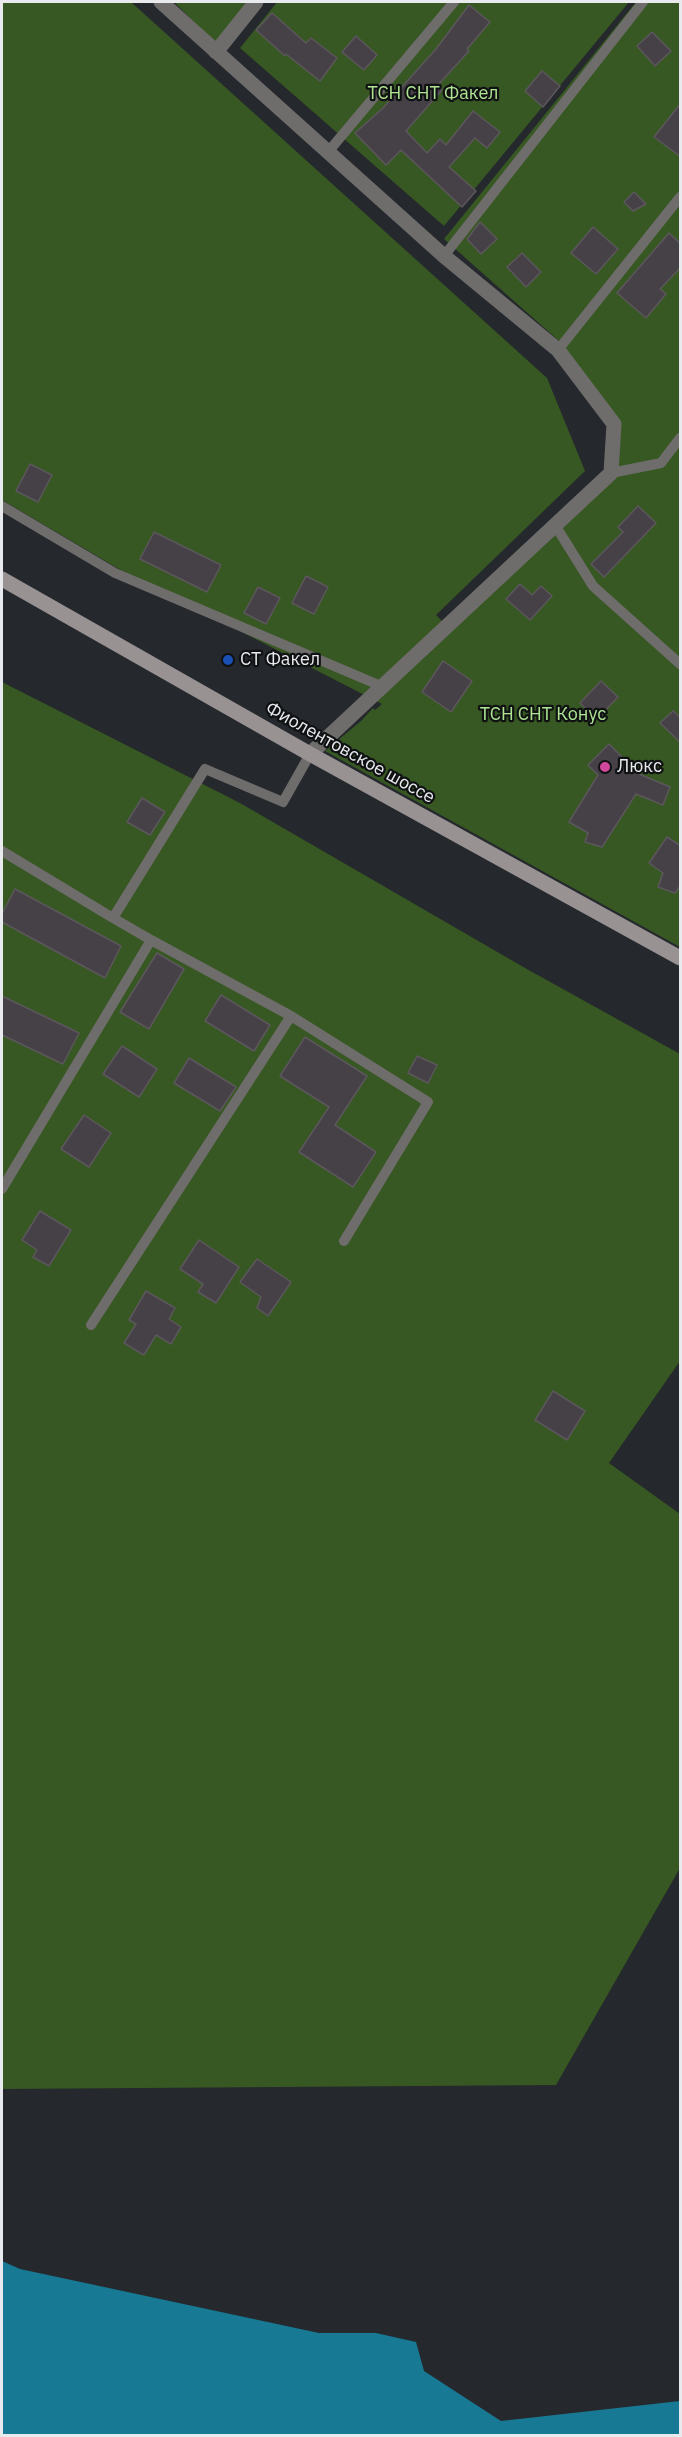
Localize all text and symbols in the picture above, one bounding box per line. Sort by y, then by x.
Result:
park label: ТСН СНТ Факел [367,83,499,105]
place label: СТ Факел [240,649,320,671]
marker: СТ Факел [221,653,235,667]
street label: Фиолентовское шоссе [262,698,438,808]
park label: ТСН СНТ Конус [480,704,606,726]
place label: Люкс [617,756,662,778]
marker: Люкс [598,760,612,774]

